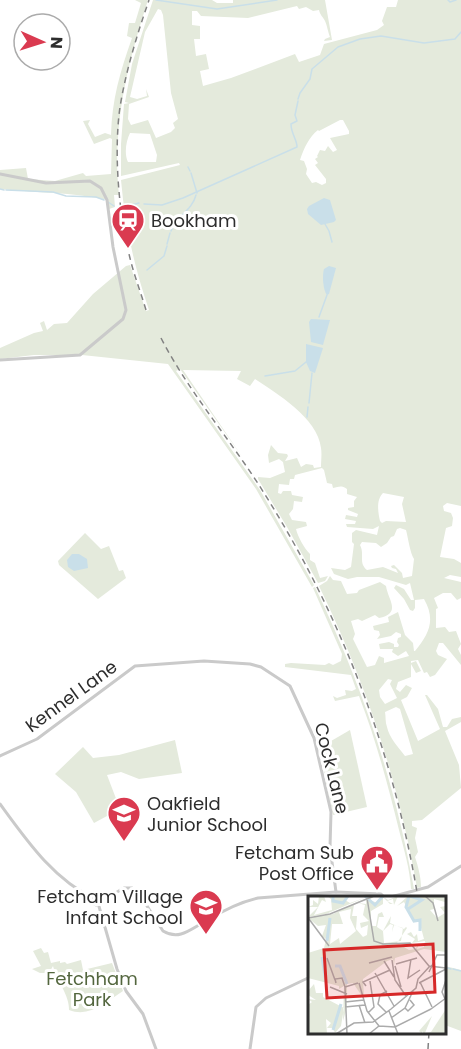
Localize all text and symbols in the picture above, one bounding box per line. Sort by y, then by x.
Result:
north arrow [12,12,72,72]
text: N [45,36,68,49]
station icon: Bookham [110,202,146,249]
place label: Bookham [151,208,237,233]
street label: Kennel Lane [20,654,122,738]
street label: Cock Lane [309,720,355,816]
place label: Oakfield Junior School [147,791,268,837]
school or university icon: Oakfield Junior School [106,795,142,842]
place label: Fetcham Sub Post Office [235,840,354,886]
public building icon: Fetcham Sub Post Office [359,844,395,891]
place label: Fetcham Village Infant School [37,884,183,930]
school or university icon: Fetcham Village Infant School [188,888,224,935]
inset map [308,896,446,1034]
park label: Fetchham Park [46,966,138,1012]

